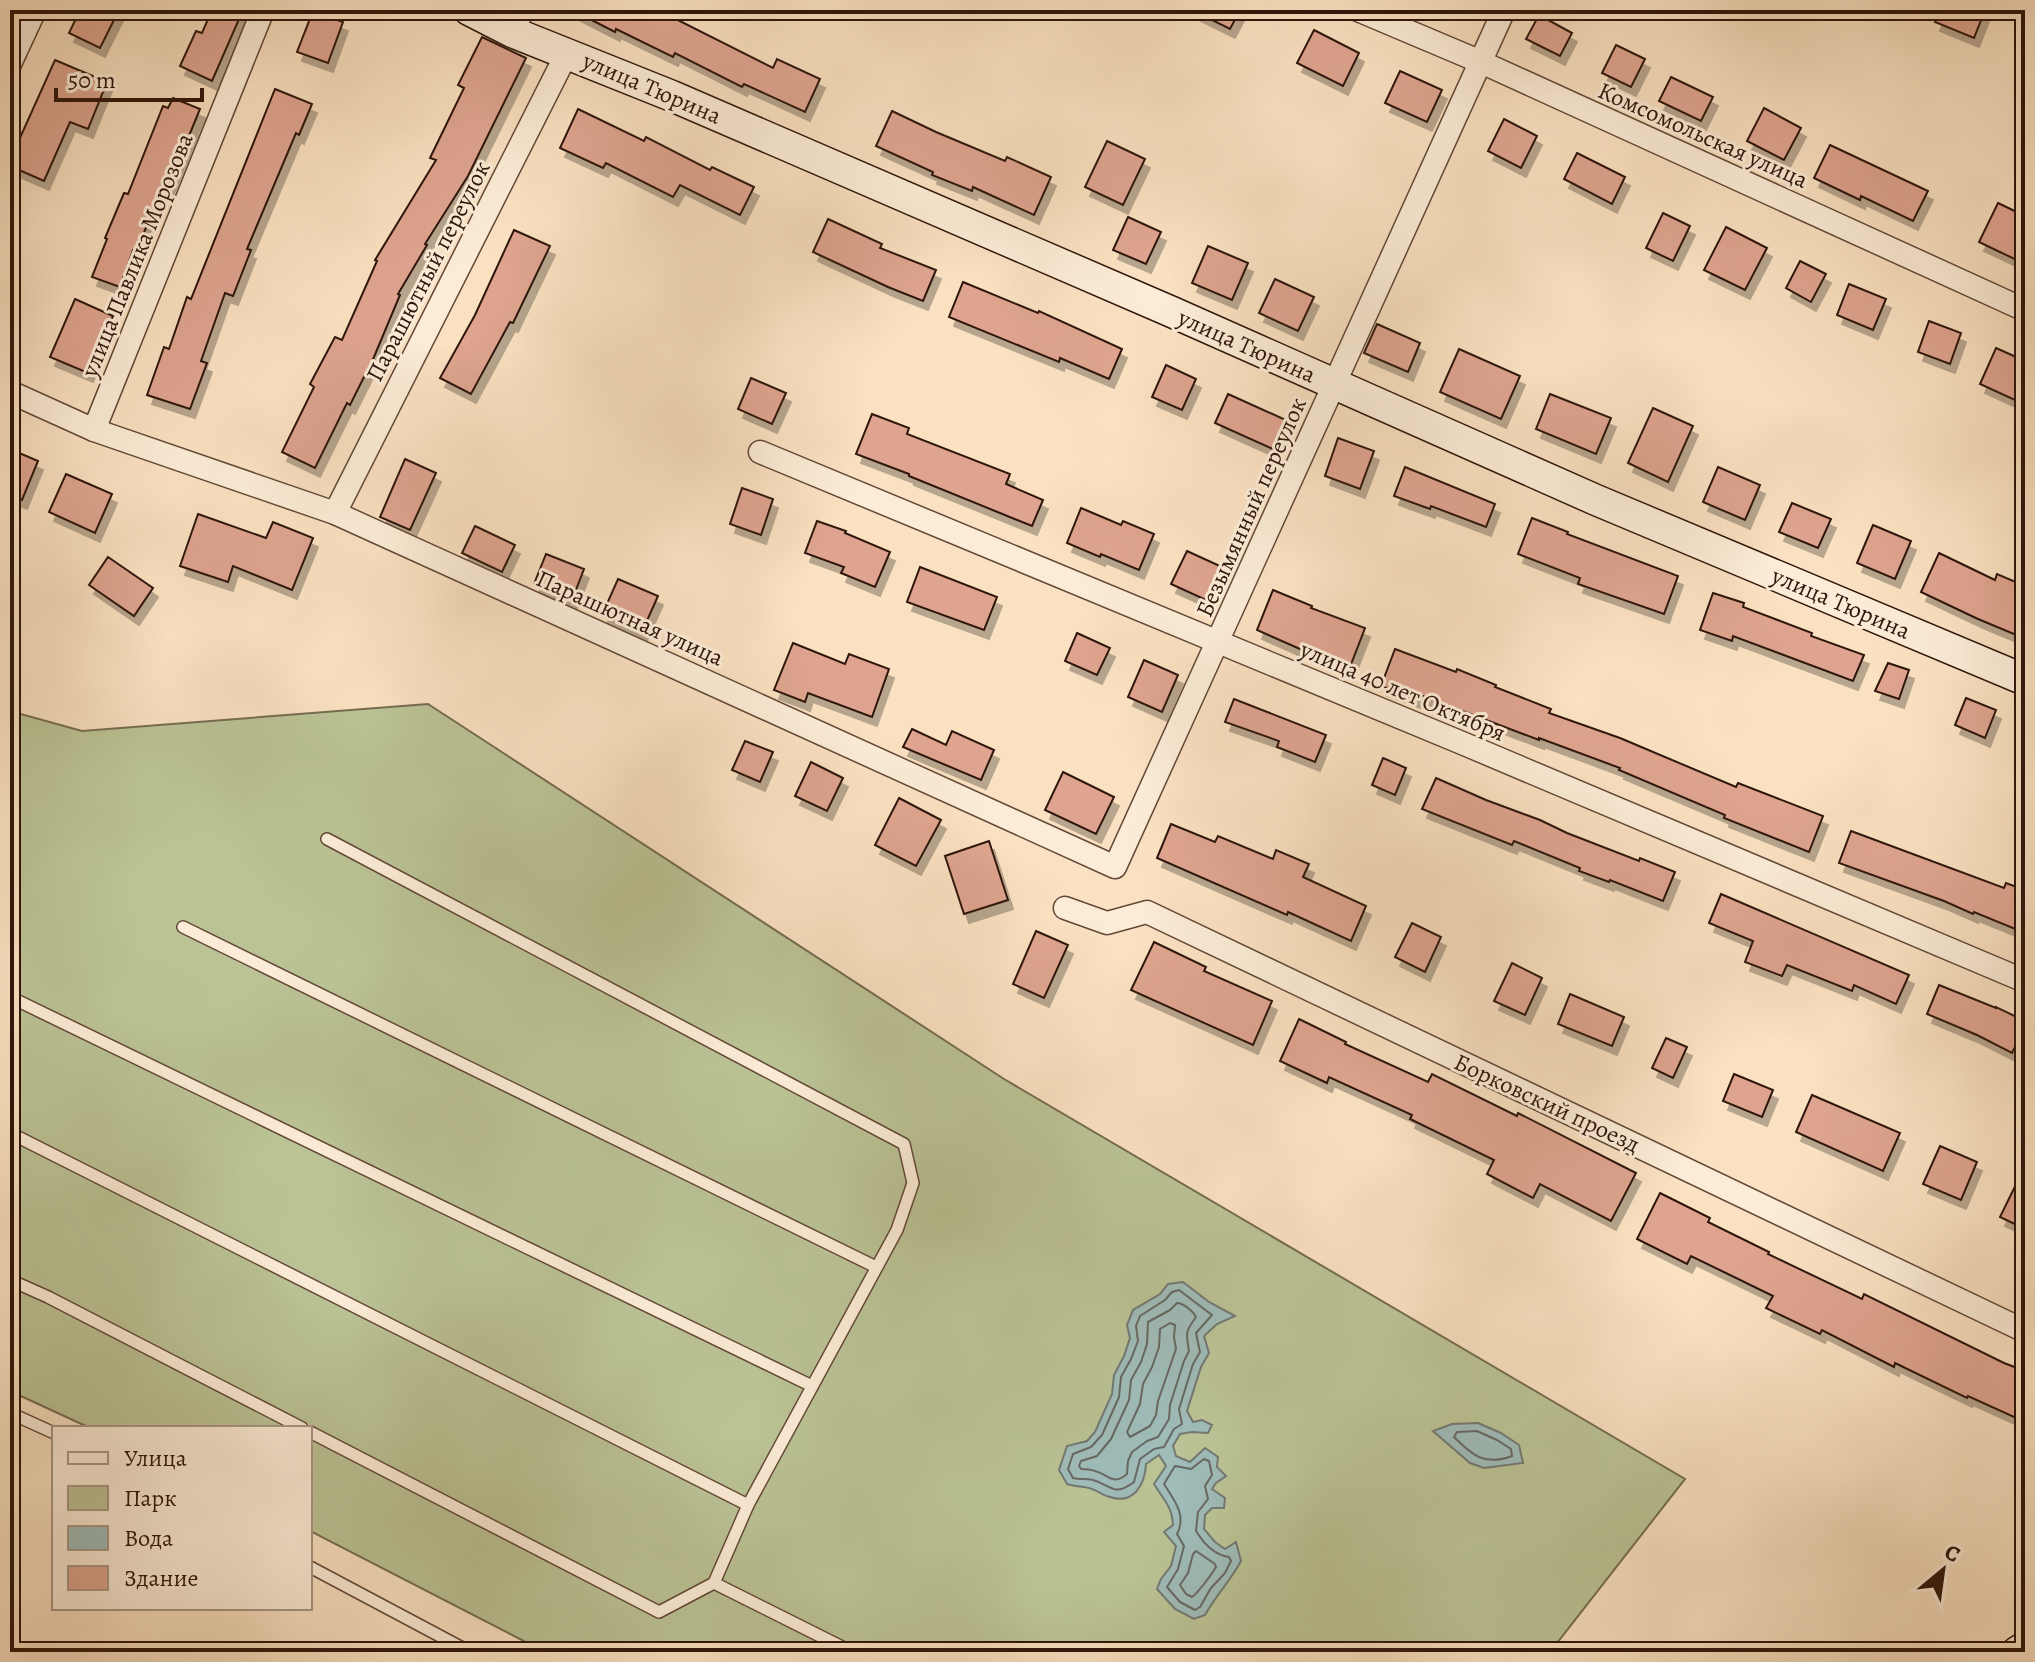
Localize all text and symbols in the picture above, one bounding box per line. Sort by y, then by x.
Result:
street label: улица Тюрина [577,44,726,132]
scale bar [56,52,202,102]
text: 50 m [68,64,116,96]
street label: Комсомольская улица [1593,74,1813,196]
street label: улица Павлика Морозова [73,128,201,383]
street label: Парашютный переулок [358,155,498,387]
street label: улица Тюрина [1172,301,1321,391]
street label: Безымянный переулок [1188,392,1314,622]
street label: улица Тюрина [1766,559,1915,647]
street label: Парашютная улица [531,562,729,674]
street label: улица 40 лет Октября [1294,633,1511,749]
street label: Борковский проезд [1449,1046,1645,1160]
legend [52,1426,312,1610]
text: Улица [124,1442,187,1474]
text: Парк [124,1482,177,1514]
text: Вода [124,1522,173,1554]
north arrow [1903,1530,1983,1610]
text: С [1939,1537,1965,1570]
text: Здание [124,1562,199,1594]

